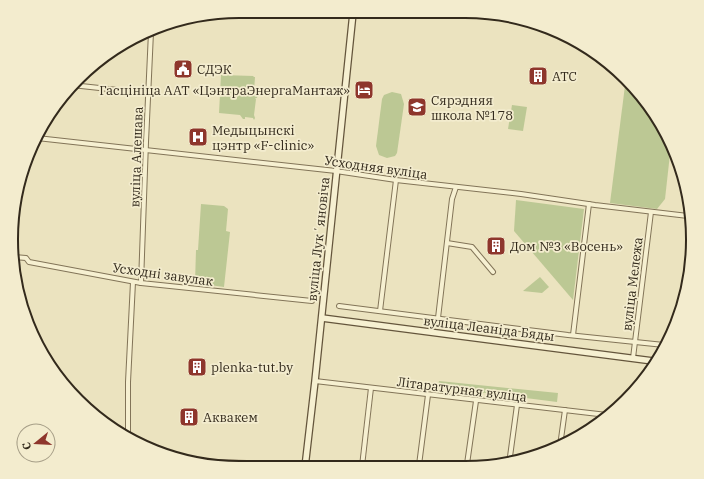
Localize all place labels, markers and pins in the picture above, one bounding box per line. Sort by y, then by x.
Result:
public building icon: СДЭК [172,58,194,80]
place label: СДЭК [197,61,232,78]
building icon: АТС [527,65,549,87]
place label: АТС [552,68,577,85]
hotel icon: Гасцініца ААТ «ЦэнтраЭнергаМантаж» [353,79,375,101]
place label: Гасцініца ААТ «ЦэнтраЭнергаМантаж» [99,82,350,99]
place label: Сярэдняя школа №178 [431,92,513,124]
school or university icon: Сярэдняя школа №178 [406,96,428,118]
place label: Медыцынскі цэнтр «F-clinic» [212,122,315,154]
hospital icon: Медыцынскі цэнтр «F-clinic» [187,126,209,148]
building icon: Дом №3 «Восень» [485,235,507,257]
place label: Дом №3 «Восень» [510,238,623,255]
building icon: plenka-tut.by [186,356,208,378]
place label: plenka-tut.by [211,359,293,376]
building icon: Аквакем [178,406,200,428]
place label: Аквакем [203,409,258,426]

